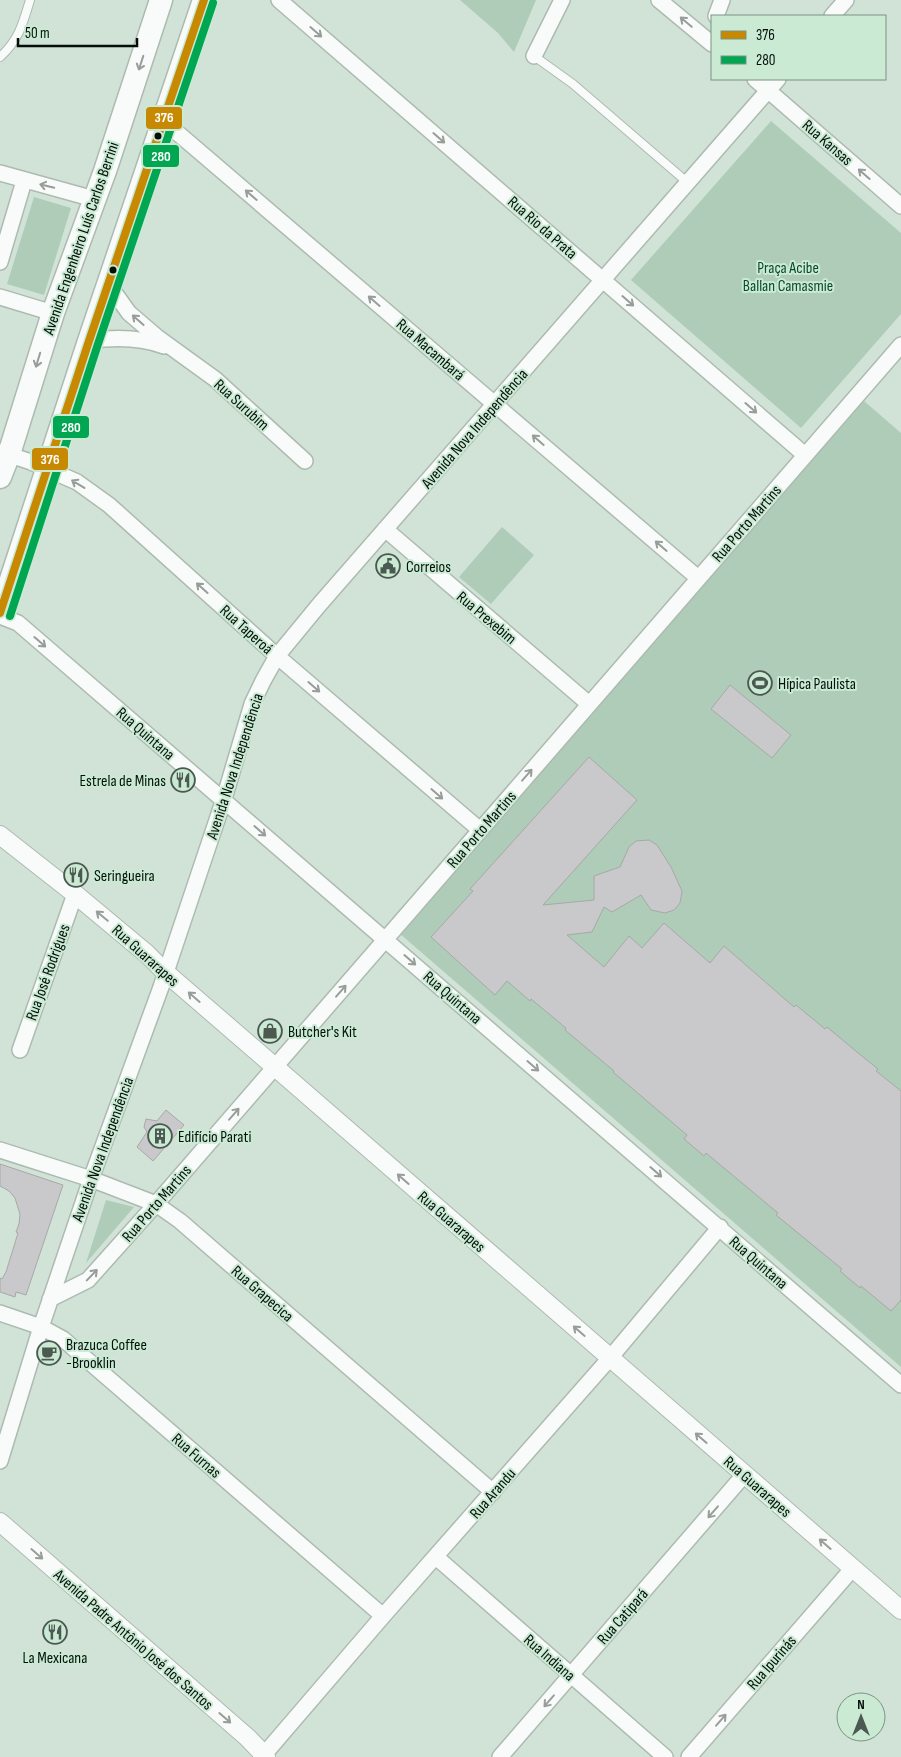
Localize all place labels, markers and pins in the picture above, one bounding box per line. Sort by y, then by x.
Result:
unlabelled marker [153,131,163,141]
unlabelled marker [108,265,118,275]
public building icon: Correios [375,553,401,579]
place label: Correios [406,558,451,577]
sports icon: Hípica Paulista [747,670,773,696]
place label: Hípica Paulista [778,675,856,694]
restaurant icon: Estrela de Minas [170,767,196,793]
place label: Estrela de Minas [79,772,166,791]
restaurant icon: Seringueira [63,862,89,888]
place label: Seringueira [94,867,155,886]
shop icon: Butcher's Kit [257,1018,283,1044]
place label: Butcher's Kit [288,1023,357,1042]
building icon: Edifício Parati [147,1123,173,1149]
place label: Edifício Parati [178,1128,251,1147]
place label: Brazuca Coffee -Brooklin [66,1336,147,1373]
cafe icon: Brazuca Coffee -Brooklin [36,1340,62,1366]
restaurant icon: La Mexicana [42,1619,68,1645]
place label: La Mexicana [23,1649,87,1668]

